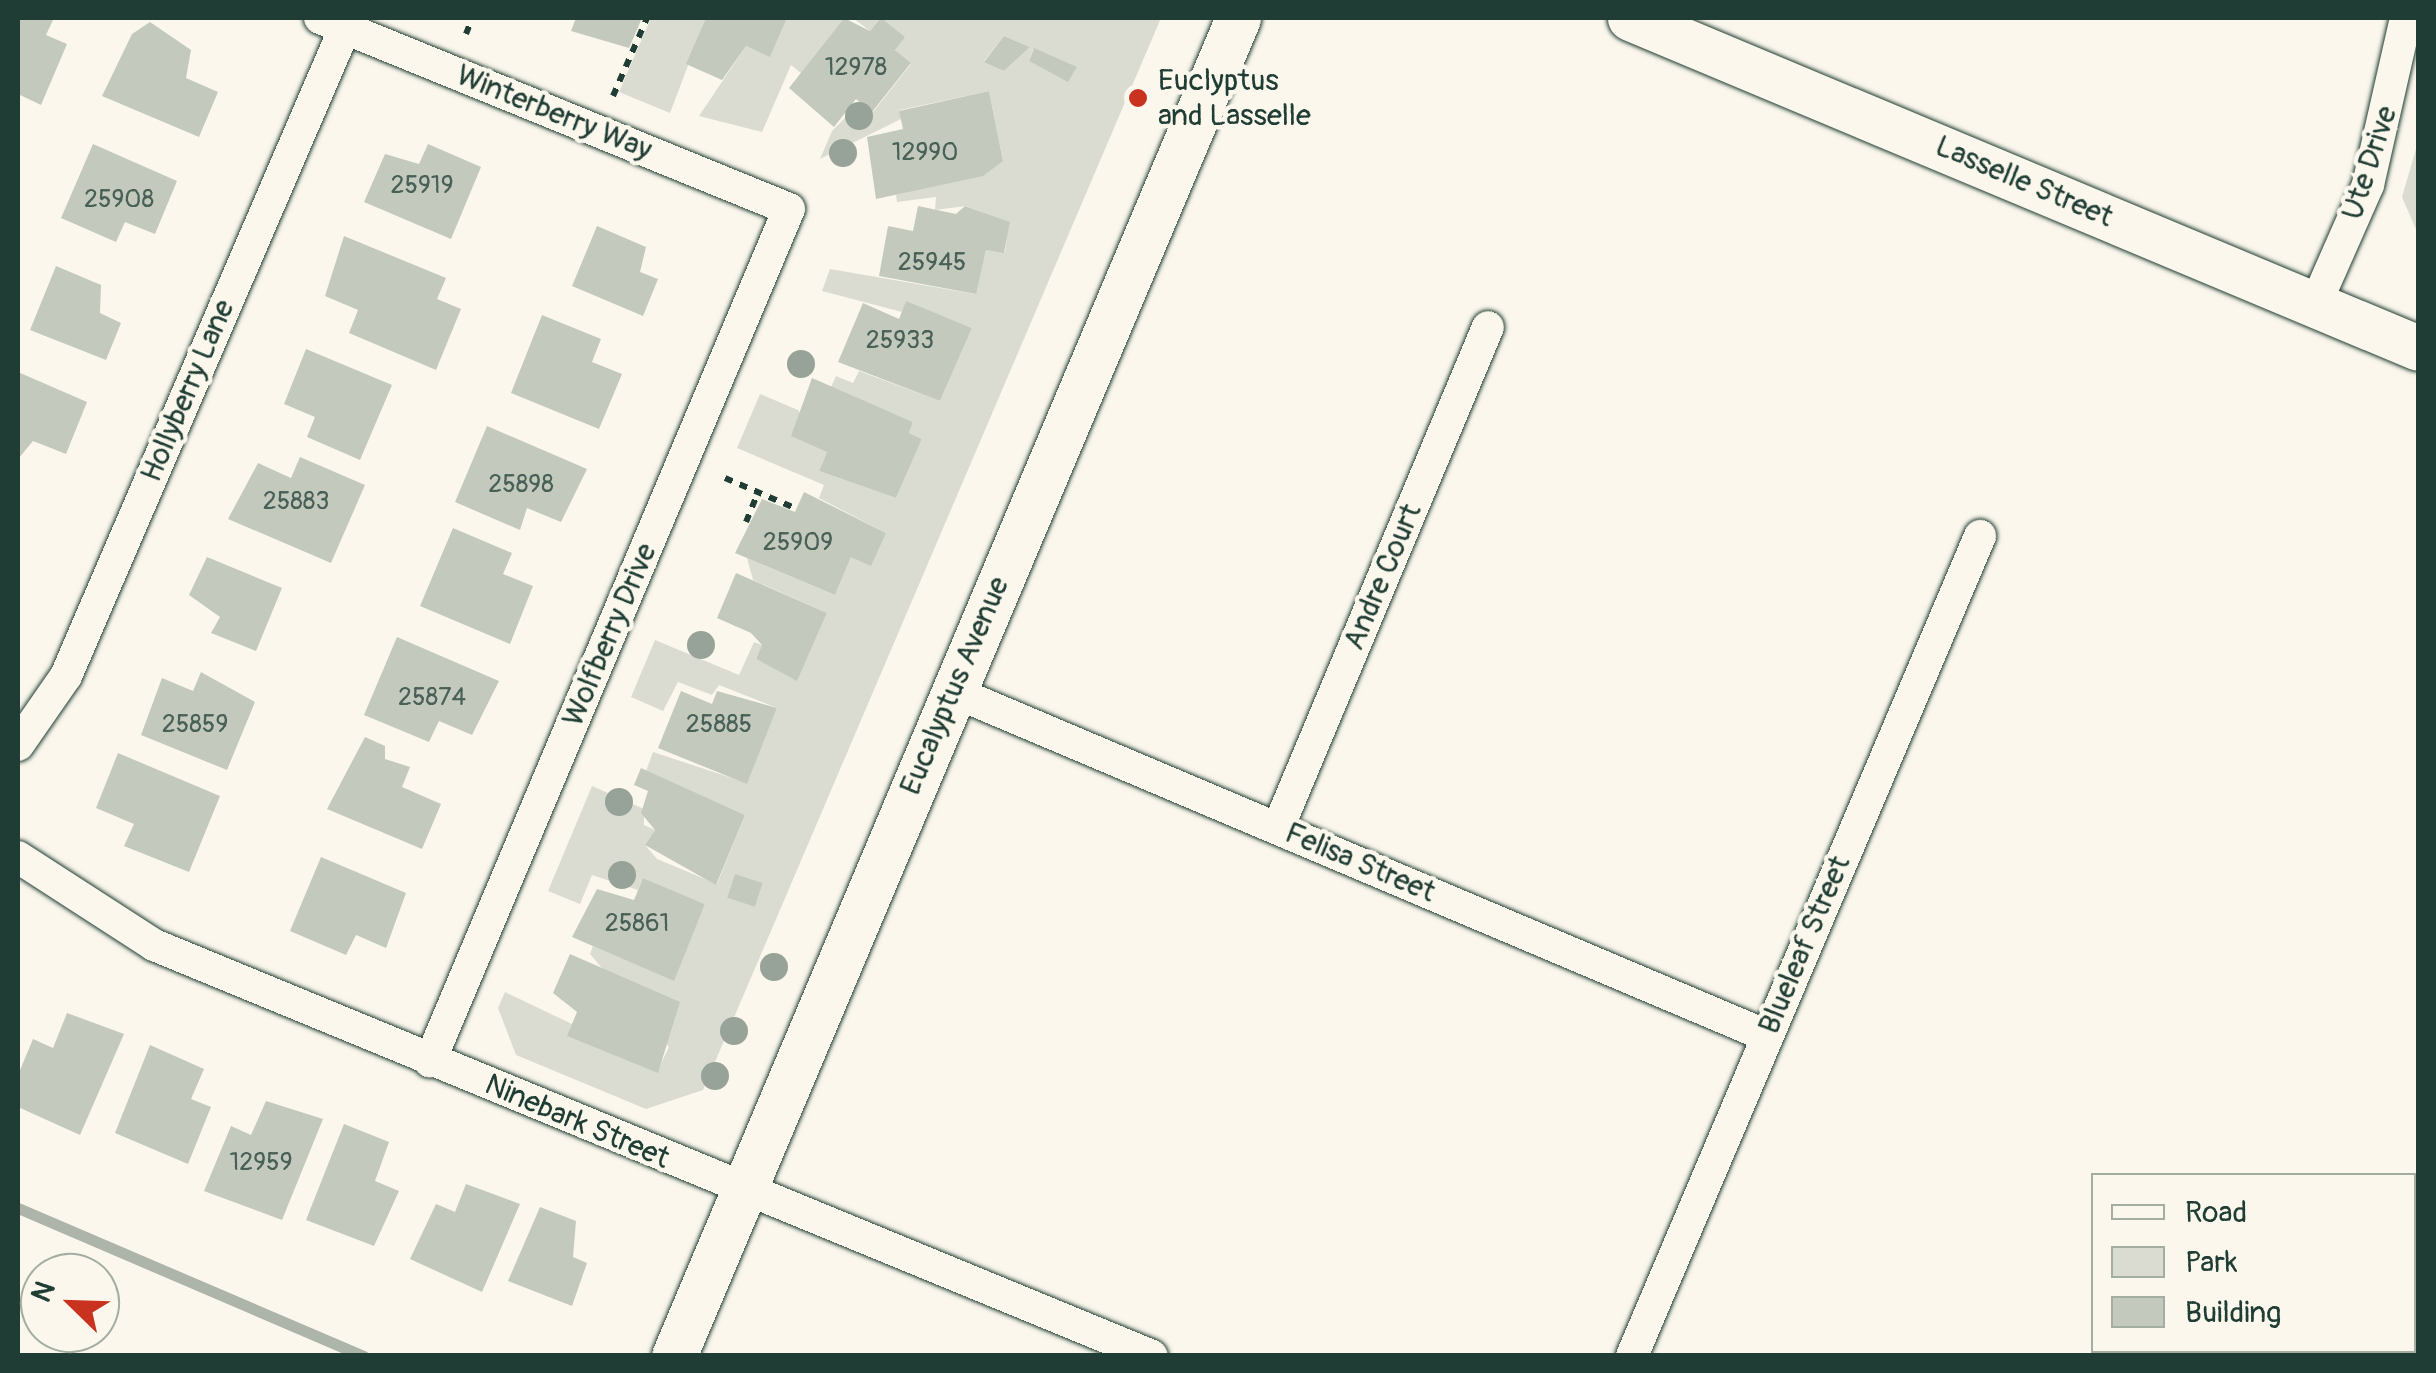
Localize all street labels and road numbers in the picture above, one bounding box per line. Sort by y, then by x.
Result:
street label: Winterberry Way [451,57,657,169]
street label: Ute Drive [2335,102,2405,224]
street label: Lasselle Street [1930,128,2118,236]
street label: Hollyberry Lane [133,295,243,487]
street label: Andre Court [1336,499,1430,655]
street label: Wolfberry Drive [555,538,665,732]
street label: Eucalyptus Avenue [893,572,1017,800]
street label: Felisa Street [1279,815,1441,911]
street label: Blueleaf Street [1751,851,1859,1039]
street label: Ninebark Street [479,1067,675,1177]

